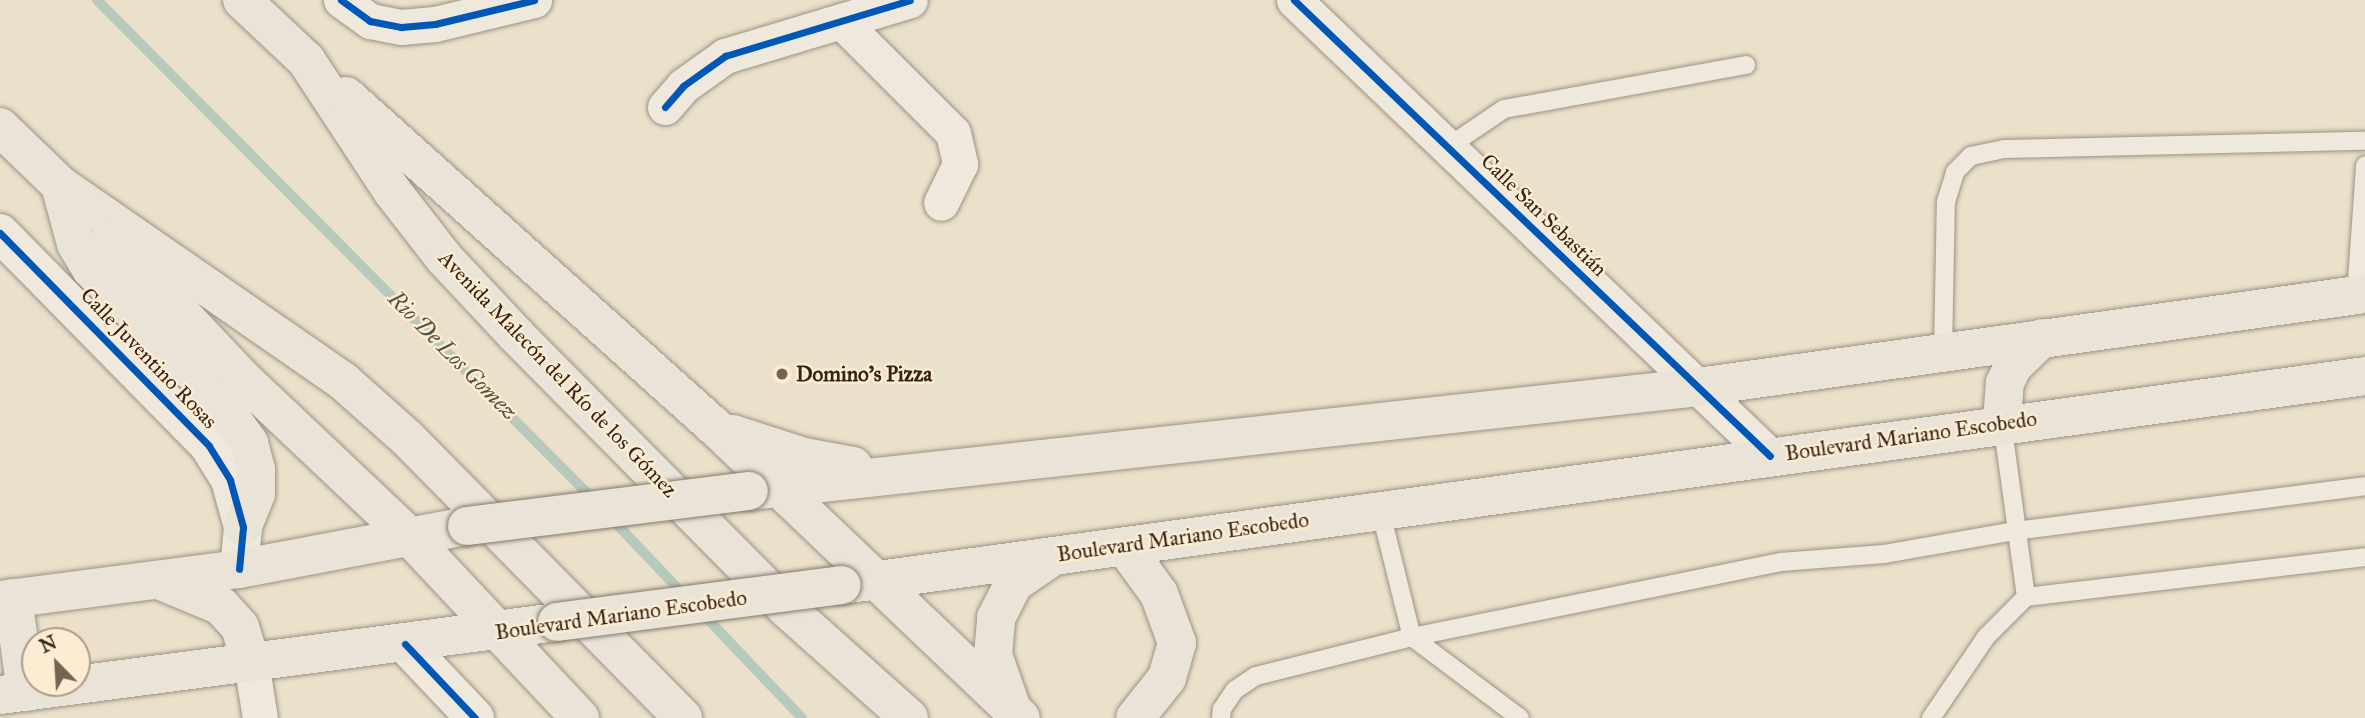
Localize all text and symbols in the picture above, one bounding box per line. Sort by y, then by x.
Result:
street label: Calle San Sebastián [1476,148,1612,282]
street label: Avenida Malecón del Río de los Gómez [433,246,683,502]
street label: Calle Juventino Rosas [75,282,223,434]
water label: Rio De Los Gomez [383,285,523,425]
place label: Domino's Pizza [796,361,932,387]
marker: Domino's Pizza [774,366,790,382]
street label: Boulevard Mariano Escobedo [1783,406,2039,466]
street label: Boulevard Mariano Escobedo [1055,507,1311,567]
street label: Boulevard Mariano Escobedo [493,585,749,645]
north arrow [21,627,91,697]
text: N [36,630,60,658]

